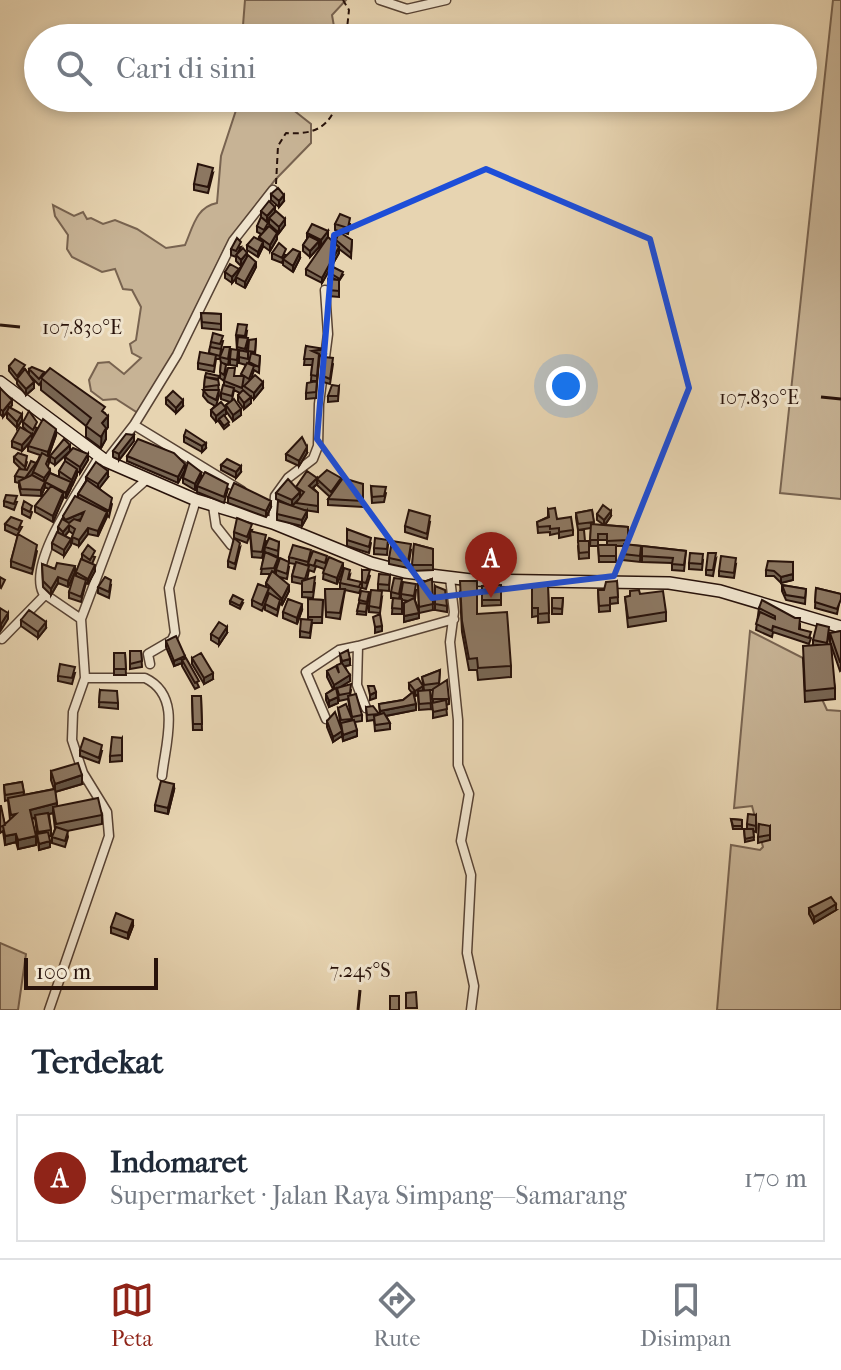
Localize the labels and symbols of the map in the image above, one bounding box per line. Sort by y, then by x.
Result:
text: 107.830°E [42,316,122,339]
your location [546,366,586,406]
text: 107.830°E [719,386,799,409]
pin: A [465,532,517,598]
scale bar [24,954,158,990]
text: 7.245°S [329,959,391,982]

